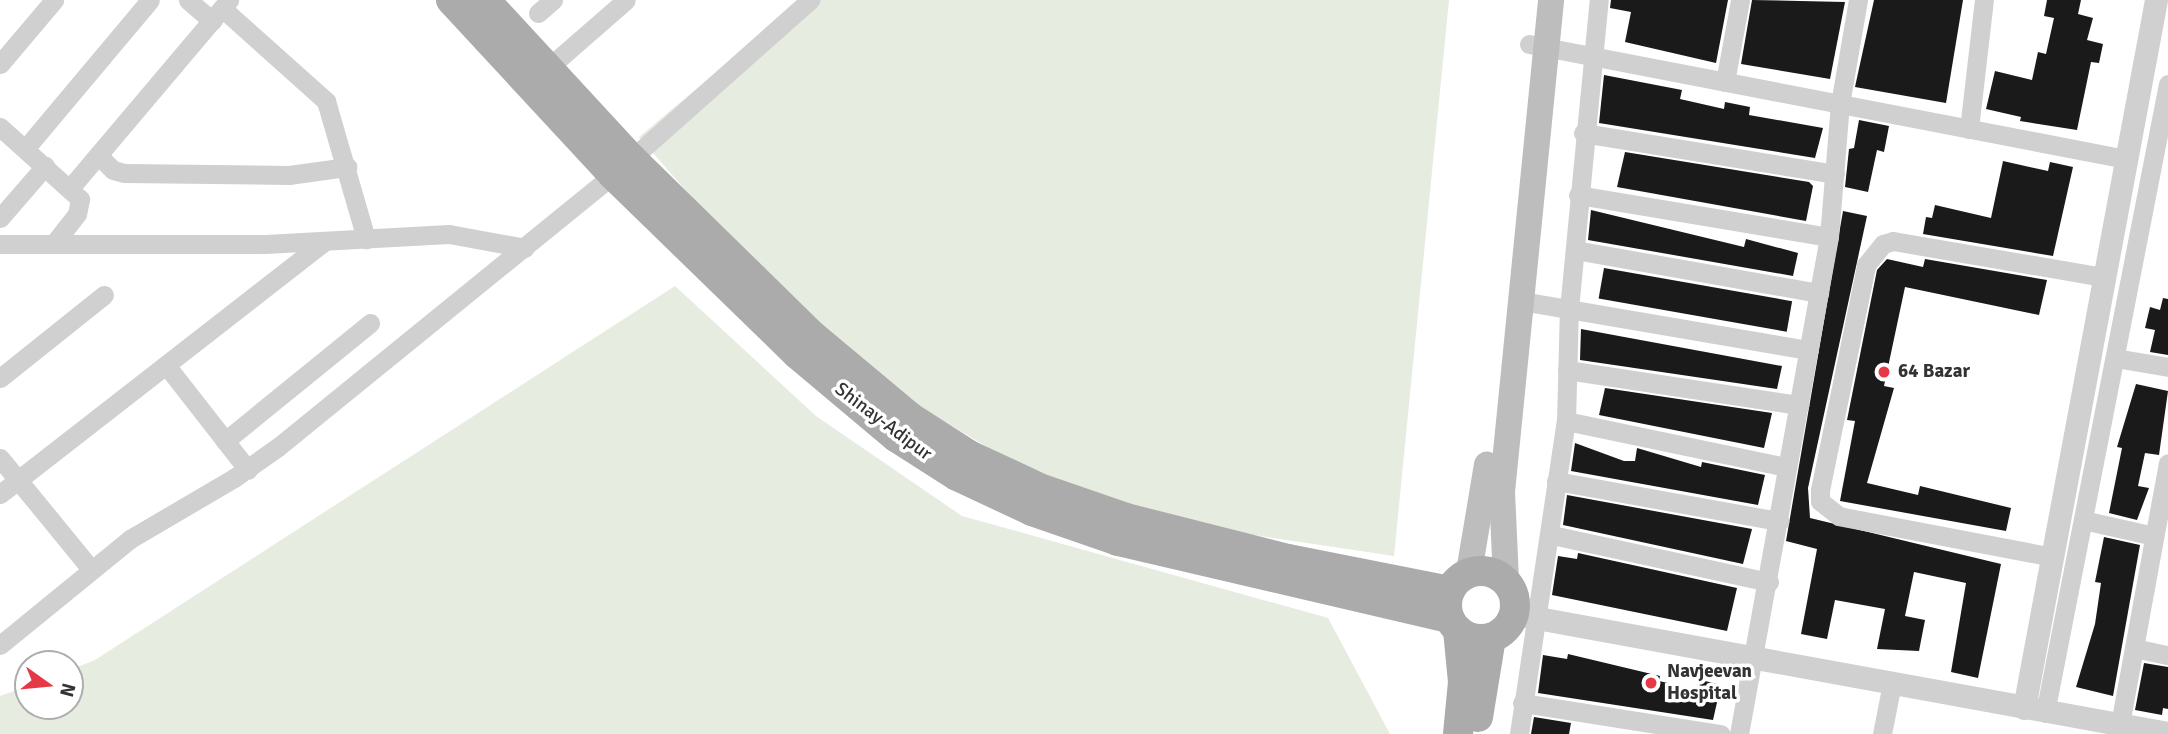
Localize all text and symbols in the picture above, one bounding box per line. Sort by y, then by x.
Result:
place label: 64 Bazar [1898,361,1970,383]
marker: 64 Bazar [1876,364,1892,380]
street label: Shinay-Adipur [830,378,936,466]
north arrow [14,650,84,720]
place label: Navjeevan Hospital [1667,661,1752,705]
marker: Navjeevan Hospital [1641,673,1661,693]
text: N [54,680,81,699]

